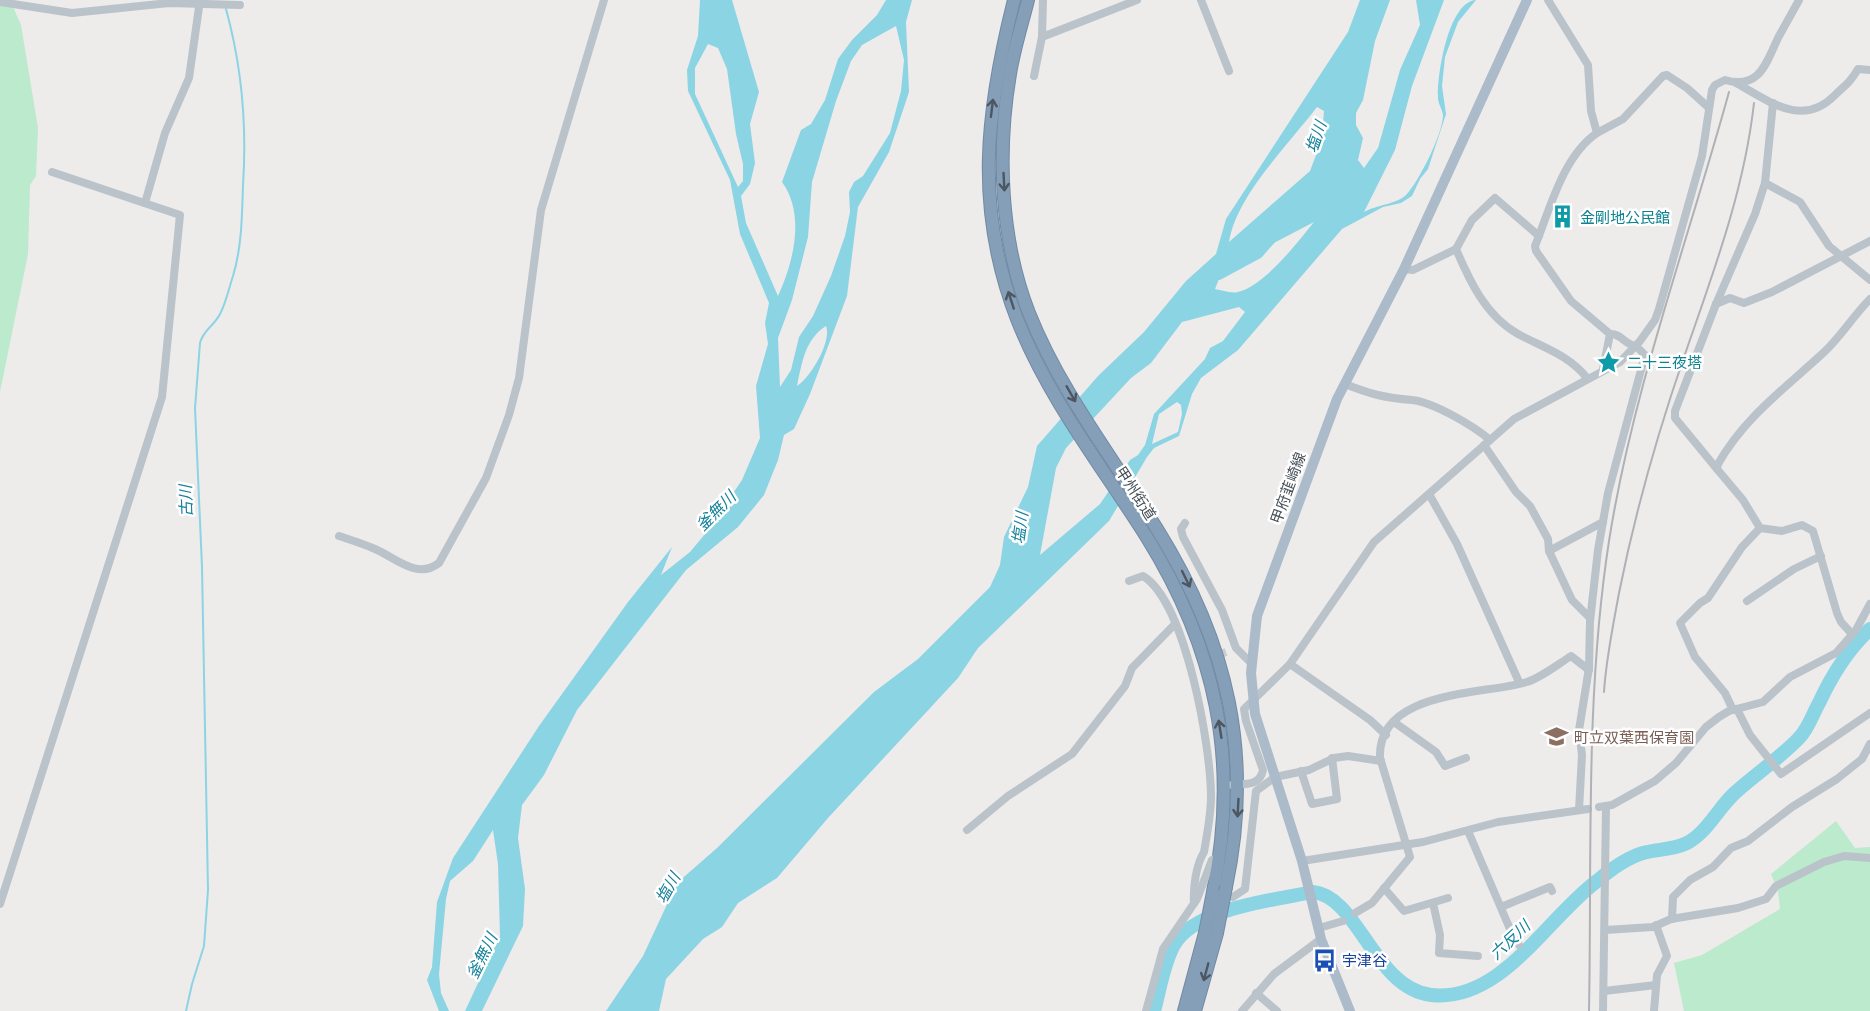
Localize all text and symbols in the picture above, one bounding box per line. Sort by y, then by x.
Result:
one-way arrow [987,98,998,118]
water label: 塩川 [1303,117,1330,155]
one-way arrow [998,172,1009,191]
building icon: 金剛地公民館 [1549,204,1575,230]
place label: 金剛地公民館 [1580,209,1670,226]
one-way arrow [1005,291,1016,310]
place icon: 二十三夜塔 [1596,349,1622,375]
place label: 二十三夜塔 [1627,354,1702,371]
one-way arrow [1066,385,1078,402]
street label: 甲府韮崎線 [1267,450,1309,526]
street label: 甲州街道 [1113,463,1159,523]
water label: 古川 [177,483,195,517]
water label: 釜無川 [693,487,740,534]
water label: 塩川 [1009,509,1031,545]
one-way arrow [1181,570,1193,588]
one-way arrow [1215,720,1226,740]
school or university icon: 町立双葉西保育園 [1543,724,1569,750]
place label: 町立双葉西保育園 [1574,729,1694,746]
one-way arrow [1232,797,1243,817]
water label: 塩川 [653,868,684,906]
water label: 六反川 [1487,916,1535,963]
water label: 釜無川 [464,929,501,981]
bus stop icon: 宇津谷 [1311,947,1337,973]
place label: 宇津谷 [1342,952,1387,969]
one-way arrow [1200,962,1211,981]

